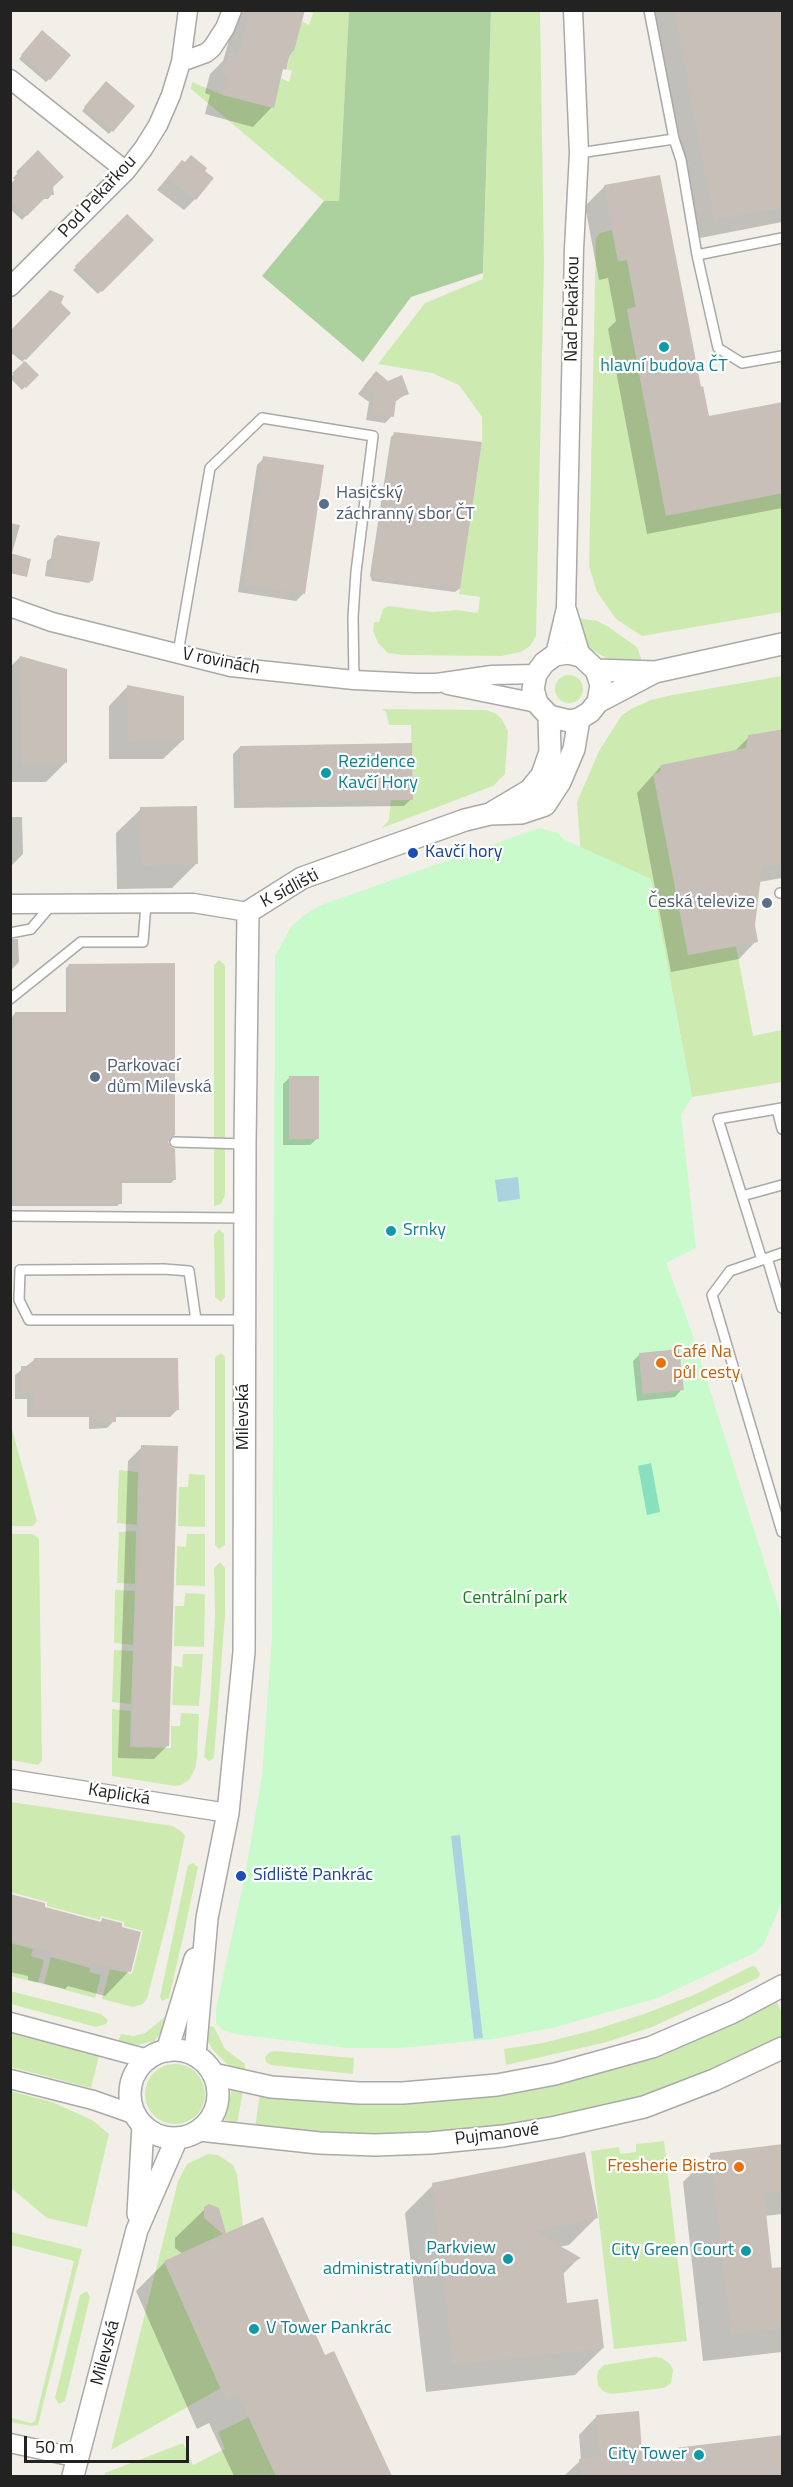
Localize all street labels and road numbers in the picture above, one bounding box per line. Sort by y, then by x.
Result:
street label: Pod Pekařkou [54,151,142,243]
street label: Nad Pekařkou [561,256,585,362]
street label: V rovinách [180,644,262,680]
street label: K sídlišti [257,865,323,913]
street label: Milevská [233,1384,255,1450]
street label: Kaplická [87,1779,151,1811]
street label: Pujmanové [454,2119,540,2151]
street label: Milevská [87,2318,125,2388]

